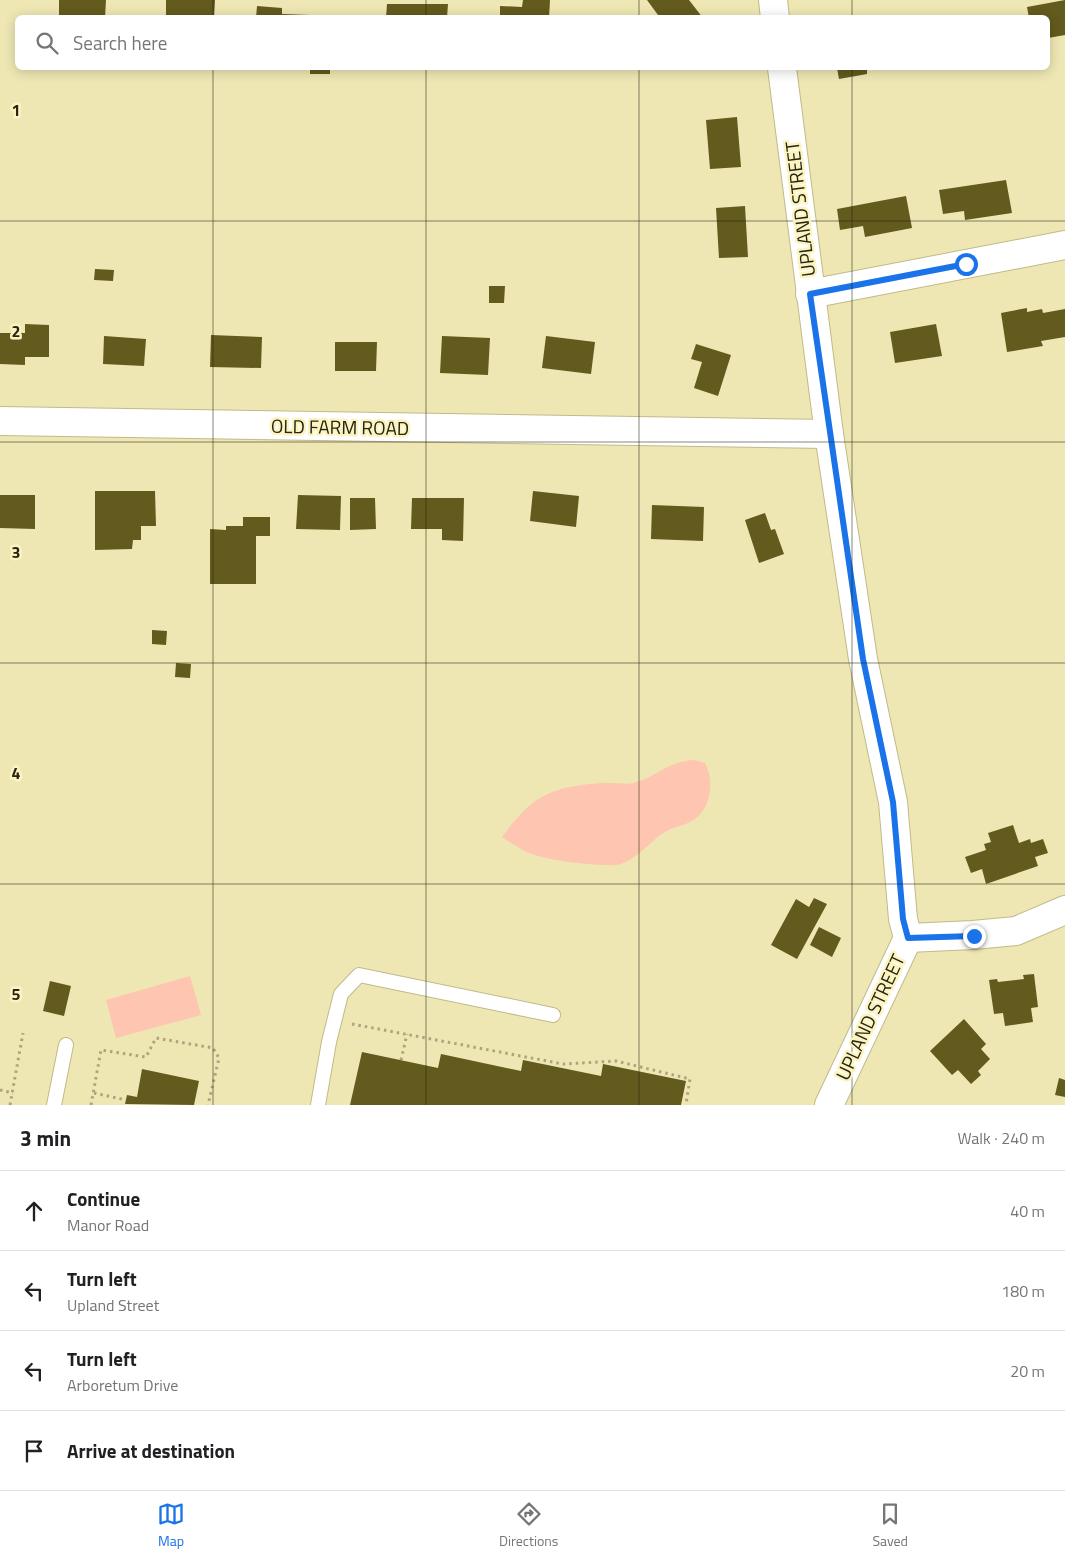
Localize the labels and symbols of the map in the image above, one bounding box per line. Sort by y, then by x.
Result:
text: 1 [12,98,20,122]
street label: UPLAND STREET [777,140,822,278]
route start [955,253,978,276]
text: 2 [12,319,20,343]
street label: OLD FARM ROAD [271,411,409,442]
text: 3 [12,540,20,564]
text: 4 [12,761,21,785]
route end [963,925,986,948]
street label: UPLAND STREET [828,949,911,1085]
text: 5 [12,982,21,1006]

